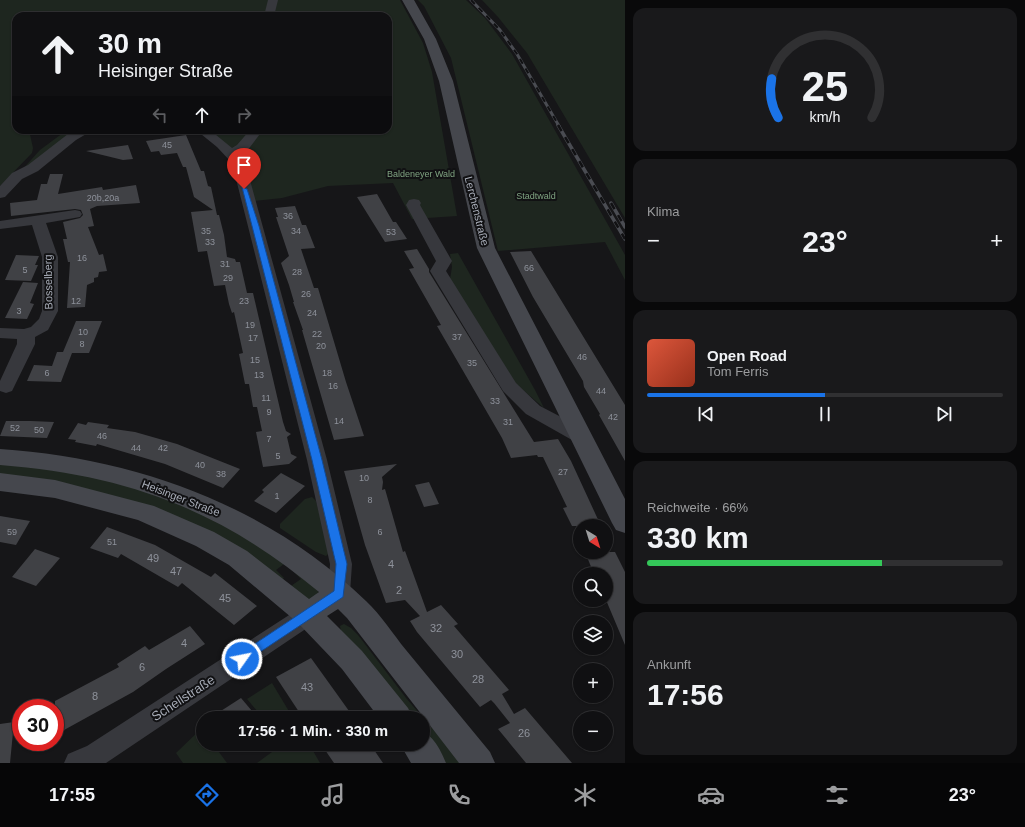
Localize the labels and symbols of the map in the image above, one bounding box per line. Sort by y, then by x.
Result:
house number: 45 [162,140,172,150]
pin [227,148,261,189]
park label: Baldeneyer Wald [387,169,455,179]
street label: Lerchenstraße [463,175,491,247]
park label: Stadtwald [516,191,556,201]
house number: 20b,20a [87,193,119,203]
house number: 36 [283,211,293,221]
house number: 35 [201,226,211,236]
house number: 34 [291,226,301,236]
house number: 53 [386,227,396,237]
house number: 33 [205,237,215,247]
house number: 16 [77,253,87,263]
street label: Bosselberg [42,254,54,310]
house number: 31 [220,259,230,269]
house number: 66 [524,263,534,273]
house number: 5 [22,265,28,275]
house number: 28 [292,267,302,277]
house number: 29 [223,273,233,283]
house number: 26 [301,289,311,299]
house number: 12 [71,296,81,306]
house number: 23 [239,296,249,306]
house number: 3 [16,306,22,316]
house number: 24 [307,308,317,318]
house number: 19 [245,320,255,330]
house number: 10 [78,327,88,337]
house number: 22 [312,329,322,339]
house number: 37 [452,332,462,342]
house number: 17 [248,333,258,343]
house number: 8 [79,339,85,349]
house number: 20 [316,341,326,351]
house number: 46 [577,352,587,362]
house number: 15 [250,355,260,365]
house number: 35 [467,358,477,368]
house number: 6 [44,368,50,378]
house number: 18 [322,368,332,378]
house number: 13 [254,370,264,380]
house number: 16 [328,381,338,391]
house number: 44 [596,386,606,396]
house number: 11 [261,393,271,403]
house number: 33 [490,396,500,406]
house number: 9 [266,407,272,417]
house number: 42 [608,412,618,422]
house number: 14 [334,416,344,426]
house number: 31 [503,417,513,427]
house number: 52 [10,423,20,433]
house number: 50 [34,425,44,435]
house number: 46 [97,431,107,441]
house number: 7 [266,434,272,444]
house number: 44 [131,443,141,453]
house number: 42 [158,443,168,453]
house number: 5 [275,451,281,461]
house number: 40 [195,460,205,470]
house number: 27 [558,467,568,477]
house number: 38 [216,469,226,479]
house number: 10 [359,473,369,483]
street label: Heisinger Straße [140,478,222,518]
house number: 1 [274,491,280,501]
house number: 8 [367,495,373,505]
north arrow [573,519,613,559]
house number: 59 [7,527,17,537]
house number: 6 [377,527,383,537]
house number: 51 [107,537,117,547]
house number: 49 [147,552,159,564]
house number: 4 [388,558,394,570]
house number: 47 [170,565,182,577]
house number: 2 [396,584,402,596]
house number: 45 [219,592,231,604]
house number: 32 [430,622,442,634]
house number: 4 [181,637,187,649]
position arrow [221,638,263,680]
house number: 30 [451,648,463,660]
house number: 6 [139,661,145,673]
street label: Schellstraße [149,672,217,724]
house number: 28 [472,673,484,685]
house number: 43 [301,681,313,693]
house number: 8 [92,690,98,702]
speed limit sign: 30 [12,699,64,751]
house number: 26 [518,727,530,739]

